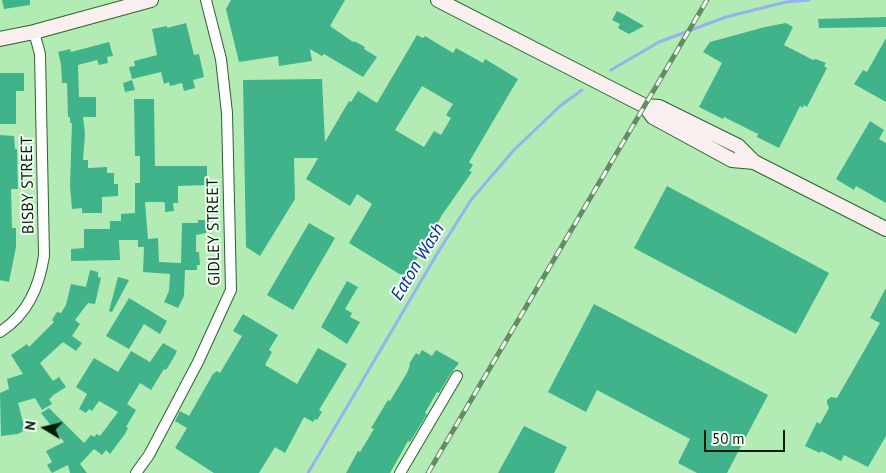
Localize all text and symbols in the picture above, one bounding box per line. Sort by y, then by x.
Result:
street label: BISBY STREET [18,136,38,234]
street label: GIDLEY STREET [203,178,225,286]
water label: Eaton Wash [387,220,449,304]
north arrow [20,403,70,453]
text: N [21,420,40,432]
scale bar [706,420,787,452]
text: 50 m [712,429,745,448]

